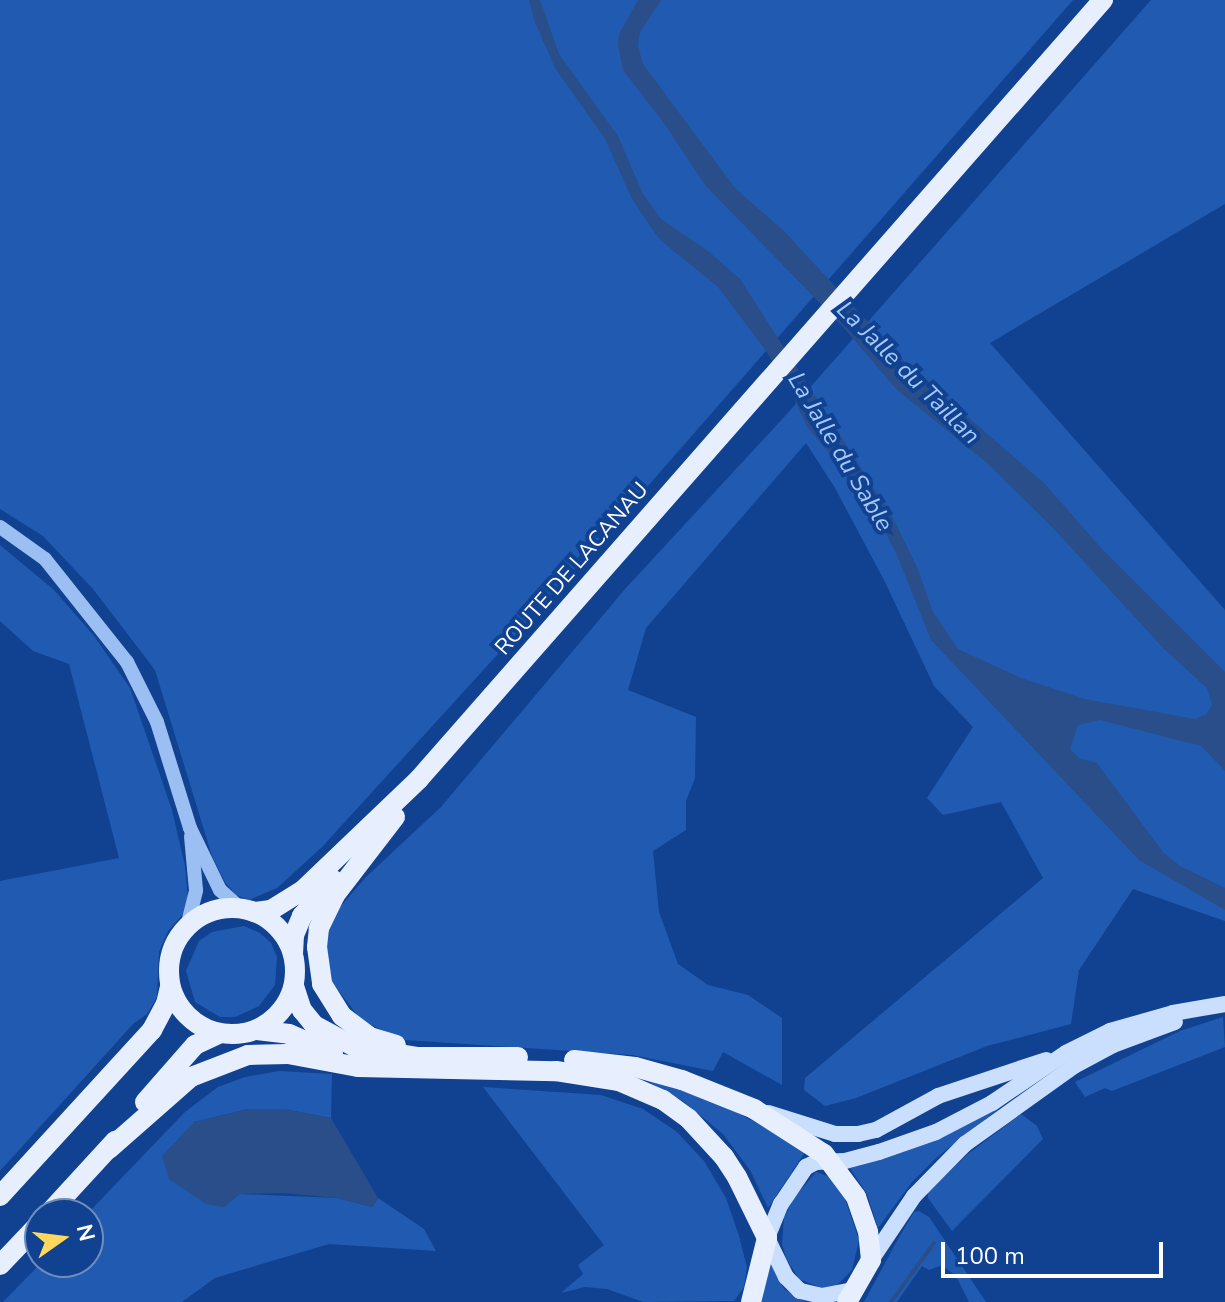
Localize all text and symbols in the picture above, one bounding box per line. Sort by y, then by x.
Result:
water label: La Jalle du Taillan [830,295,986,451]
water label: La Jalle du Sable [781,367,899,537]
street label: ROUTE DE LACANAU [490,477,654,661]
north arrow [24,1198,104,1278]
text: N [69,1221,102,1244]
scale bar [945,1226,1167,1276]
text: 100 m [955,1240,1025,1272]

